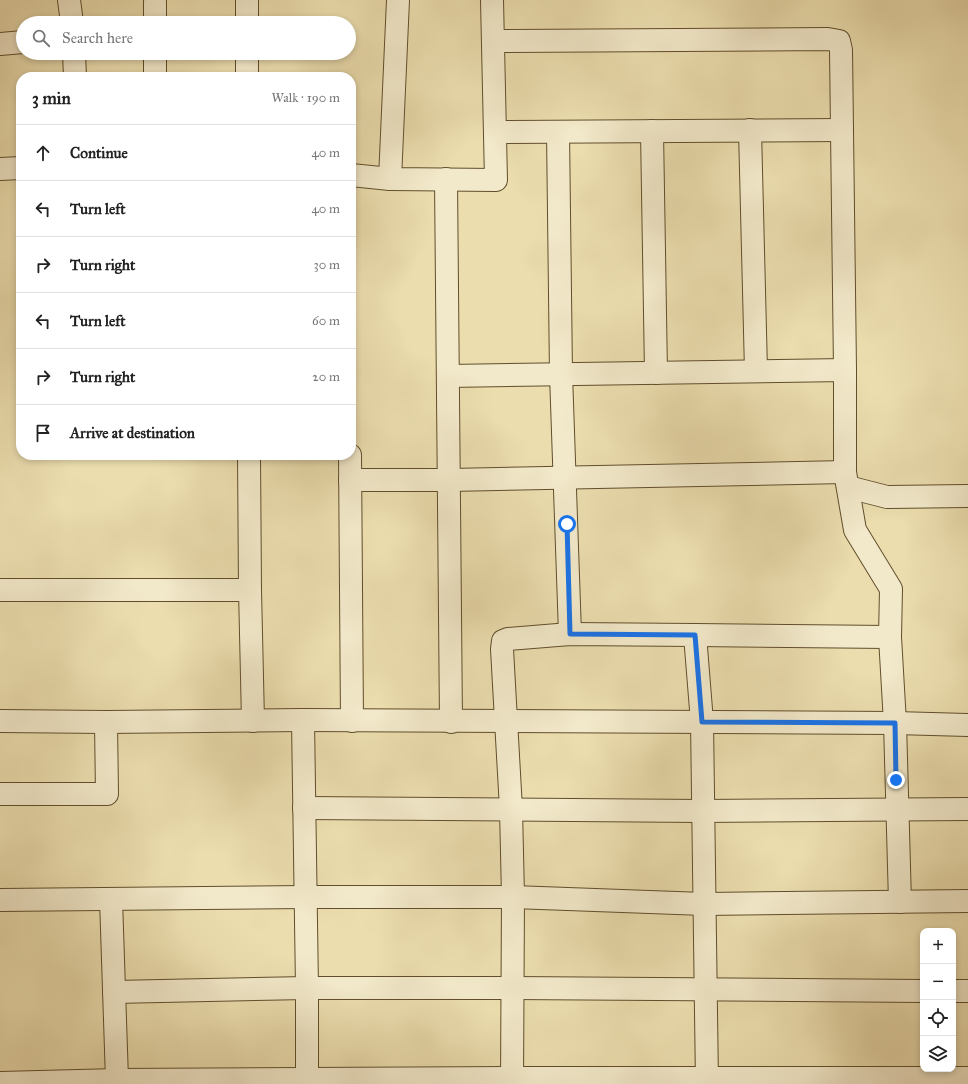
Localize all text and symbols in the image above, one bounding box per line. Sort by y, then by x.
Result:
search box [16,16,356,60]
icon: search [30,27,52,49]
text: Search here [62,29,133,47]
text: 3 min [32,88,71,109]
text: Walk · 190 m [271,90,340,106]
icon: ahead [32,142,54,164]
text: Continue [70,144,128,162]
text: 40 m [311,145,340,161]
icon: left [32,198,54,220]
text: Turn left [70,200,126,218]
text: 40 m [311,201,340,217]
icon: right [32,254,54,276]
text: Turn right [70,256,135,274]
text: 30 m [314,257,340,273]
icon: left [32,310,54,332]
text: Turn left [70,312,126,330]
text: 60 m [312,313,340,329]
icon: right [32,366,54,388]
text: Turn right [70,368,135,386]
text: 20 m [312,369,340,385]
icon: arrive [32,422,54,444]
text: Arrive at destination [70,424,195,442]
route start [558,515,576,533]
route end [887,771,905,789]
map controls [920,928,956,1072]
button: + [920,928,956,964]
button: − [920,964,956,1000]
button: locate [920,1000,956,1036]
button: layers [920,1036,956,1072]

